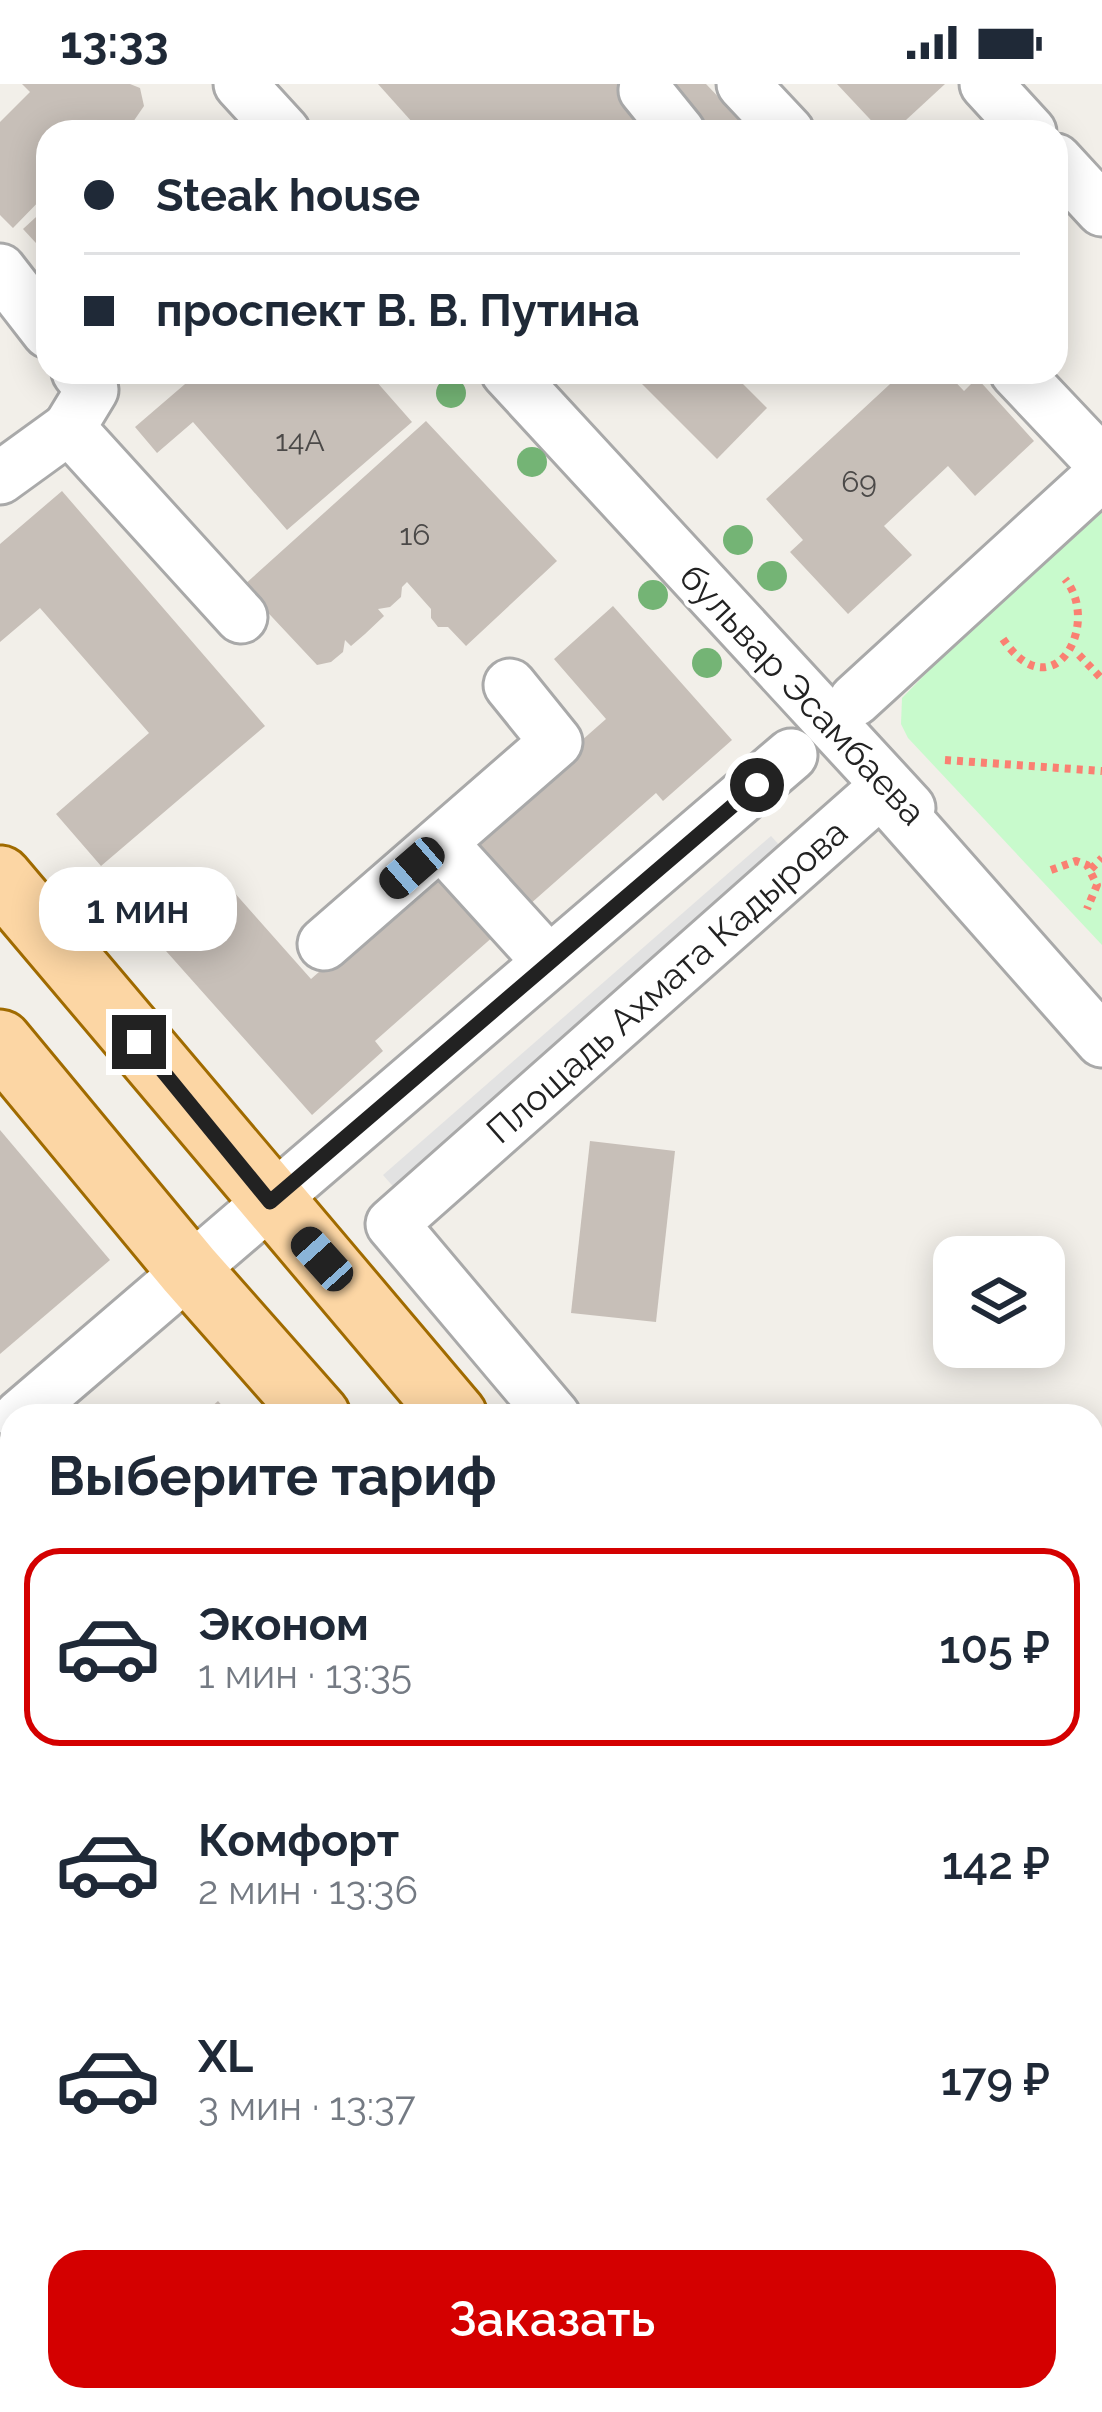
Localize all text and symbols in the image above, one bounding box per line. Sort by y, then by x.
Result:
text: 13:33 [60,16,169,69]
text: Steak house [156,169,420,222]
text: проспект В. В. Путина [156,284,640,337]
house number: 14А [275,423,325,458]
house number: 69 [841,464,877,499]
house number: 16 [400,517,430,552]
street label: бульвар Эсамбаева [671,555,935,833]
route start [730,758,784,812]
street label: Площадь Ахмата Кадырова [478,810,855,1151]
car [373,831,451,905]
callout: 1 мин [40,868,238,952]
text: 1 мин [87,886,189,932]
route end [112,1015,166,1069]
car [285,1220,359,1298]
map controls [933,1236,1065,1368]
button: layers [933,1236,1065,1368]
text: Выберите тариф [48,1444,496,1508]
icon: car [54,1593,162,1701]
text: Эконом [198,1598,369,1651]
text: 105 ₽ [939,1621,1050,1674]
text: 1 мин · 13:35 [198,1651,412,1697]
icon: car [54,1809,162,1917]
text: Комфорт [198,1814,399,1867]
text: 142 ₽ [942,1837,1050,1890]
text: 2 мин · 13:36 [198,1867,418,1913]
icon: car [54,2025,162,2133]
text: XL [198,2030,253,2083]
text: 179 ₽ [941,2053,1050,2106]
text: 3 мин · 13:37 [198,2083,416,2129]
button: Заказать [48,2250,1056,2388]

